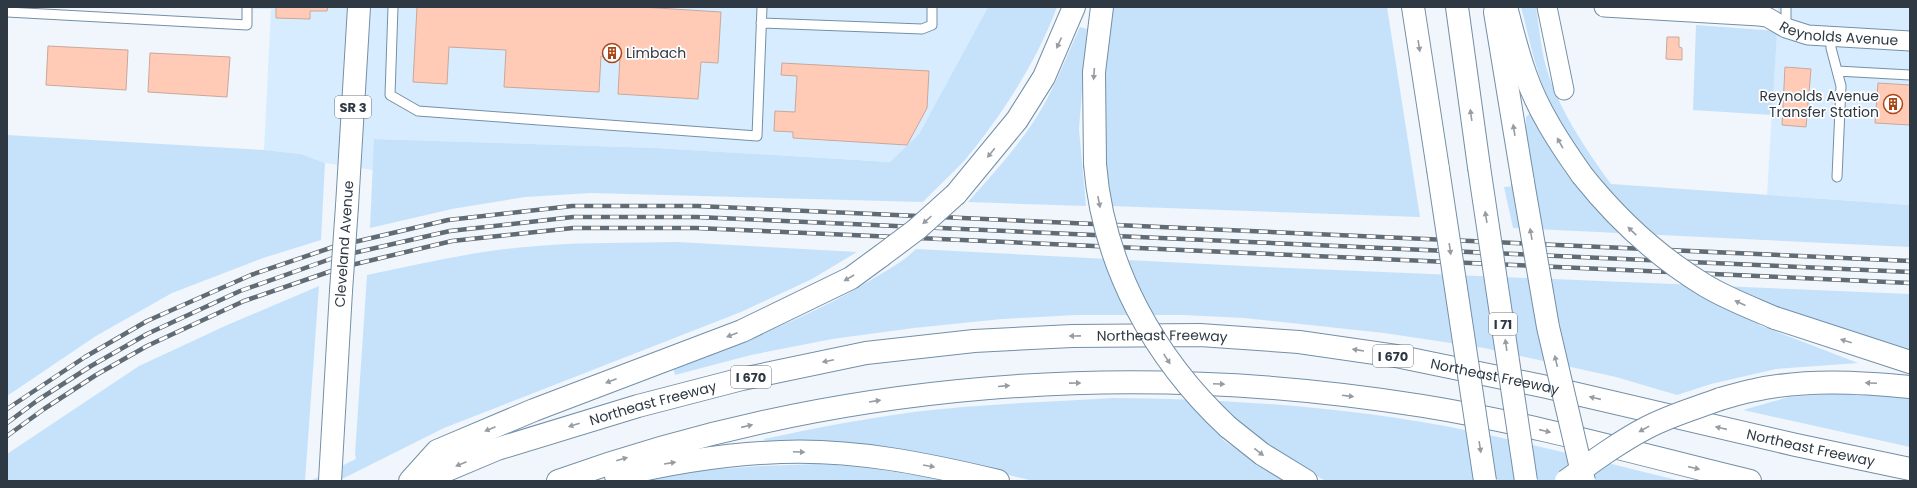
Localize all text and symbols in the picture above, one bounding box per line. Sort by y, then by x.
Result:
street label: Reynolds Avenue [1776,16,1899,50]
one-way arrow [1056,38,1062,50]
one-way arrow [1416,39,1422,52]
building icon: Limbach [601,42,623,64]
place label: Limbach [626,43,686,63]
one-way arrow [1091,67,1098,80]
place label: Reynolds Avenue Transfer Station [1759,86,1879,122]
building icon: Reynolds Avenue Transfer Station [1882,93,1904,115]
road number: SR 3 [335,96,371,118]
one-way arrow [1468,109,1475,121]
one-way arrow [1511,124,1517,136]
one-way arrow [1556,137,1563,149]
one-way arrow [987,148,996,159]
street label: Cleveland Avenue [330,180,358,308]
one-way arrow [1096,196,1102,208]
one-way arrow [1483,211,1489,223]
one-way arrow [922,215,932,224]
one-way arrow [1627,226,1637,235]
one-way arrow [1528,228,1534,240]
one-way arrow [1447,243,1453,256]
one-way arrow [843,275,855,282]
one-way arrow [1734,300,1745,306]
road number: I 71 [1489,313,1517,335]
street label: Northeast Freeway [1097,325,1228,347]
one-way arrow [726,332,738,338]
one-way arrow [1069,333,1081,340]
one-way arrow [1840,338,1852,344]
one-way arrow [1503,339,1509,352]
road number: I 670 [1373,345,1413,367]
one-way arrow [1352,347,1364,353]
one-way arrow [1164,353,1171,365]
street label: Northeast Freeway [1429,353,1561,400]
one-way arrow [1552,355,1558,367]
one-way arrow [821,359,834,365]
road number: I 670 [731,366,771,388]
street label: Northeast Freeway [587,376,719,430]
one-way arrow [604,378,616,384]
one-way arrow [1069,380,1082,386]
one-way arrow [1865,380,1877,387]
one-way arrow [1213,381,1226,387]
one-way arrow [998,383,1010,390]
one-way arrow [1342,392,1355,399]
one-way arrow [1589,394,1601,400]
one-way arrow [869,398,881,404]
one-way arrow [568,422,580,428]
one-way arrow [741,423,753,429]
one-way arrow [1715,424,1728,430]
street label: Northeast Freeway [1745,424,1877,471]
one-way arrow [484,426,496,432]
one-way arrow [1639,426,1650,432]
one-way arrow [1539,429,1551,435]
one-way arrow [1477,441,1483,453]
one-way arrow [1253,447,1264,456]
one-way arrow [793,449,805,456]
one-way arrow [616,456,628,462]
one-way arrow [664,460,676,466]
one-way arrow [454,462,466,468]
one-way arrow [922,463,935,469]
one-way arrow [1688,465,1701,471]

